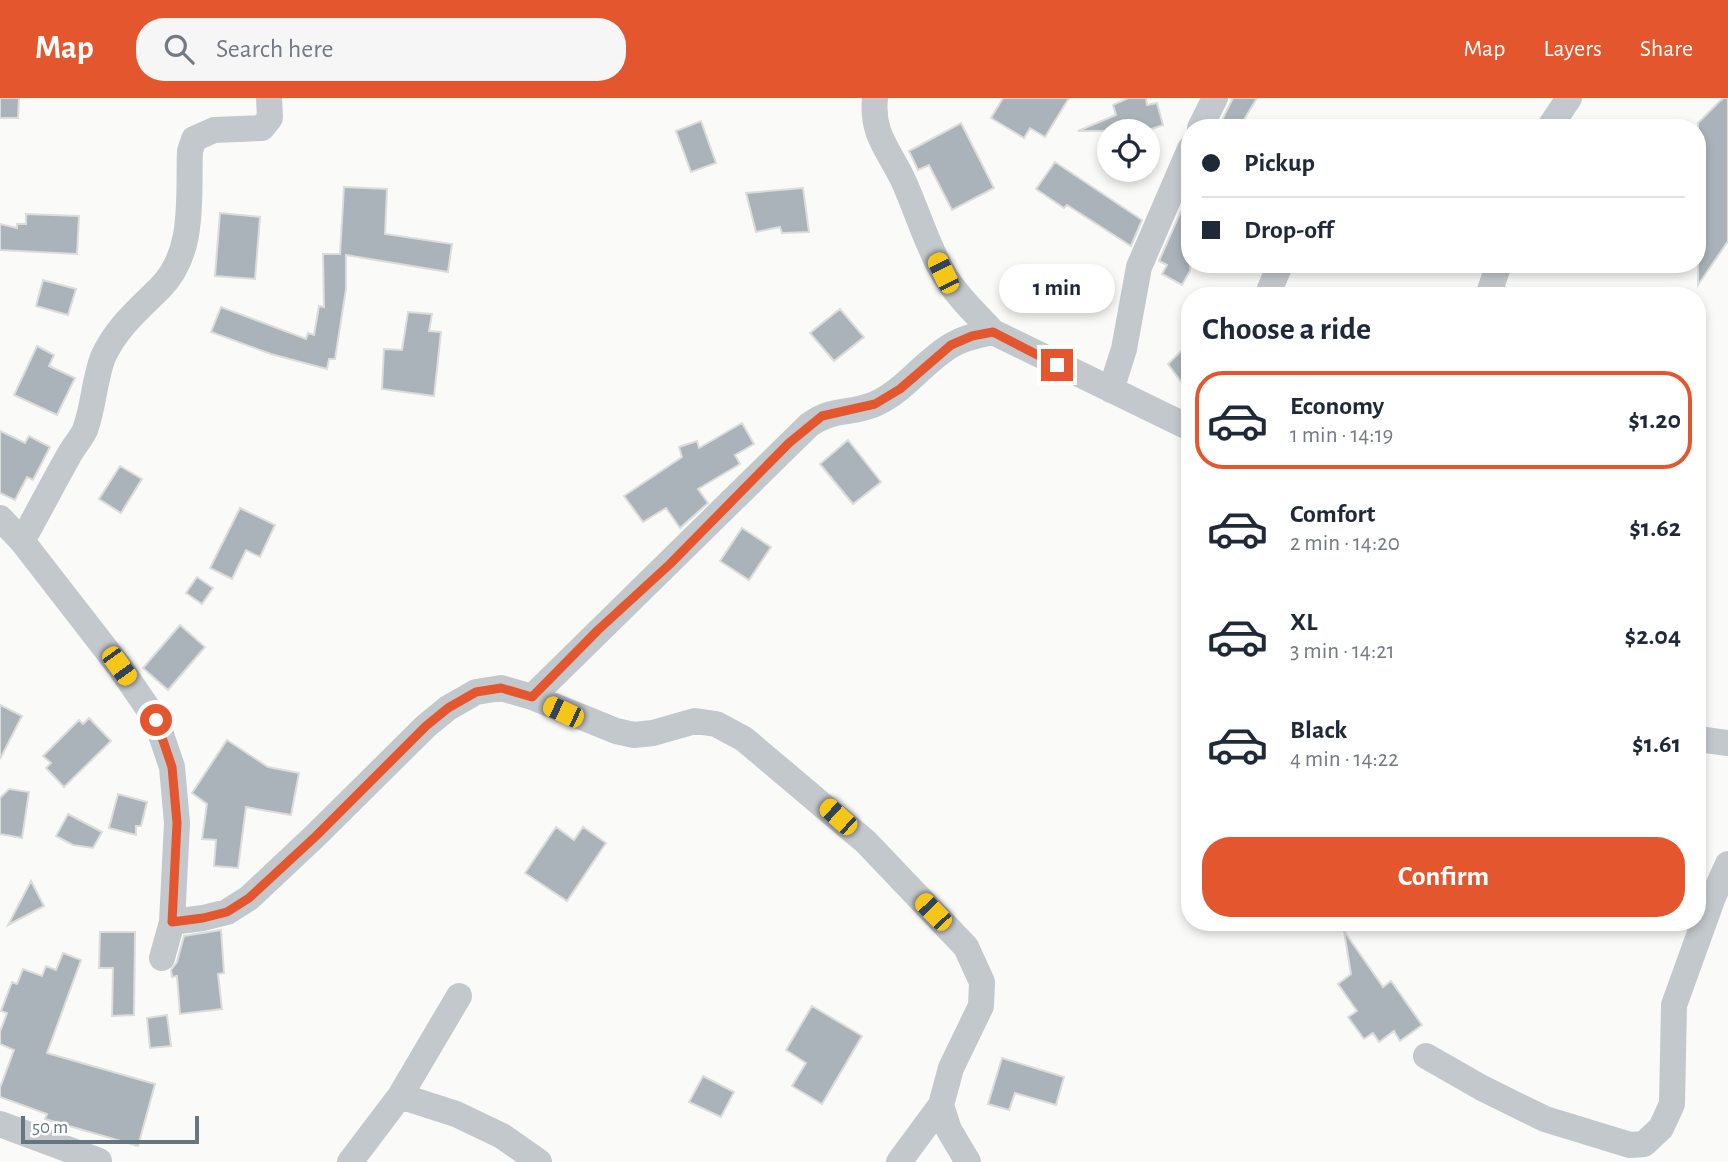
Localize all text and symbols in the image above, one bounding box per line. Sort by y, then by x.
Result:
search box [136,18,626,81]
icon: search [160,30,198,68]
text: Map [35,32,94,65]
text: Search here [216,36,334,62]
text: Map [1463,37,1505,61]
text: Layers [1543,37,1602,61]
text: Share [1640,37,1693,61]
map controls [1097,119,1160,182]
button: locate [1097,119,1160,182]
text: Pickup [1244,150,1315,176]
text: Drop-off [1244,217,1333,243]
car [925,250,962,296]
callout: 1 min [999,264,1115,313]
text: 1 min [1033,277,1081,300]
text: Choose a ride [1202,313,1371,345]
route end [1041,349,1073,381]
icon: car [1206,389,1269,452]
text: Economy [1290,393,1384,419]
text: $1.20 [1628,407,1681,433]
text: 1 min · 14:19 [1290,424,1393,447]
icon: car [1206,497,1269,560]
text: Comfort [1290,501,1375,527]
text: $1.62 [1629,515,1681,541]
text: 2 min · 14:20 [1290,532,1400,555]
icon: car [1206,605,1269,668]
text: XL [1290,609,1317,635]
text: $2.04 [1624,623,1681,649]
text: 3 min · 14:21 [1290,640,1395,663]
car [99,643,140,689]
car [540,694,587,730]
route start [140,704,172,736]
icon: car [1206,713,1269,776]
text: Black [1290,717,1347,743]
text: $1.61 [1632,731,1681,757]
text: 4 min · 14:22 [1290,748,1399,771]
car [816,795,861,839]
button: Confirm [1202,837,1685,917]
car [911,890,956,934]
scale bar [21,1113,200,1145]
text: 50 m [32,1118,68,1137]

